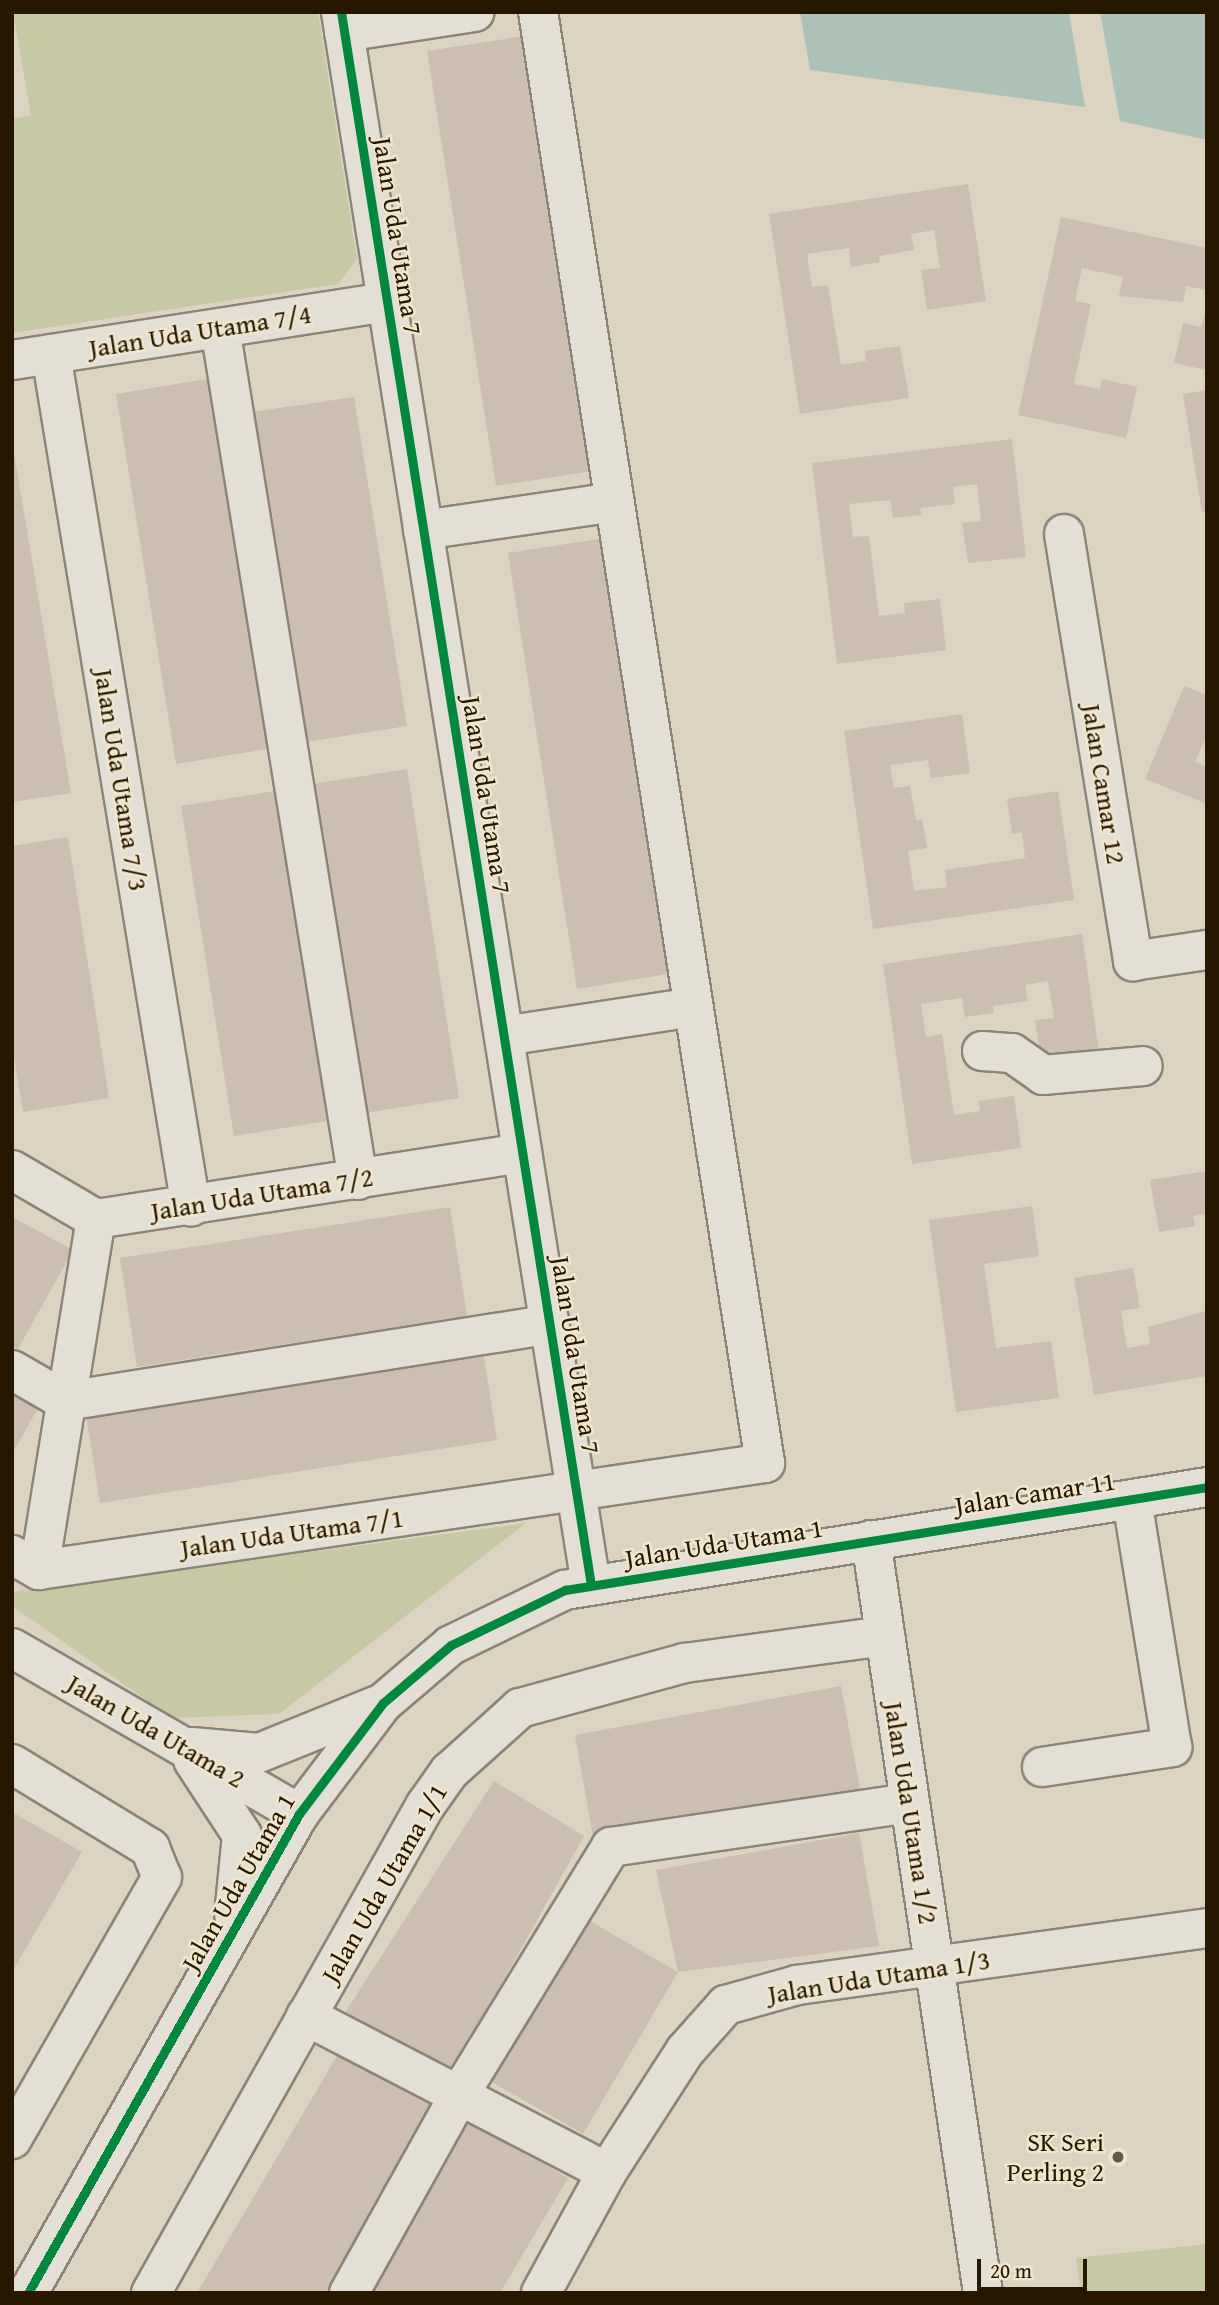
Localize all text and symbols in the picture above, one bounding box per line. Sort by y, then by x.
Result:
street label: Jalan Uda Utama 7 [367,135,429,337]
street label: Jalan Uda Utama 7/4 [87,298,313,364]
street label: Jalan Uda Utama 7/3 [88,667,154,893]
street label: Jalan Uda Utama 7 [456,694,518,896]
street label: Jalan Camar 12 [1076,702,1132,866]
street label: Jalan Uda Utama 7/2 [149,1161,375,1227]
street label: Jalan Uda Utama 7 [545,1254,607,1456]
street label: Jalan Camar 11 [953,1465,1117,1521]
street label: Jalan Uda Utama 7/1 [179,1502,405,1564]
street label: Jalan Uda Utama 1 [623,1512,825,1574]
street label: Jalan Uda Utama 2 [62,1668,250,1794]
street label: Jalan Uda Utama 1/2 [878,1700,944,1926]
street label: Jalan Uda Utama 1/1 [314,1778,454,1988]
street label: Jalan Uda Utama 1 [175,1788,301,1976]
street label: Jalan Uda Utama 1/3 [766,1944,992,2010]
place label: SK Seri Perling 2 [1007,2126,1104,2188]
marker: SK Seri Perling 2 [1110,2149,1126,2165]
scale bar [981,2246,1091,2290]
text: 20 m [990,2255,1032,2286]

